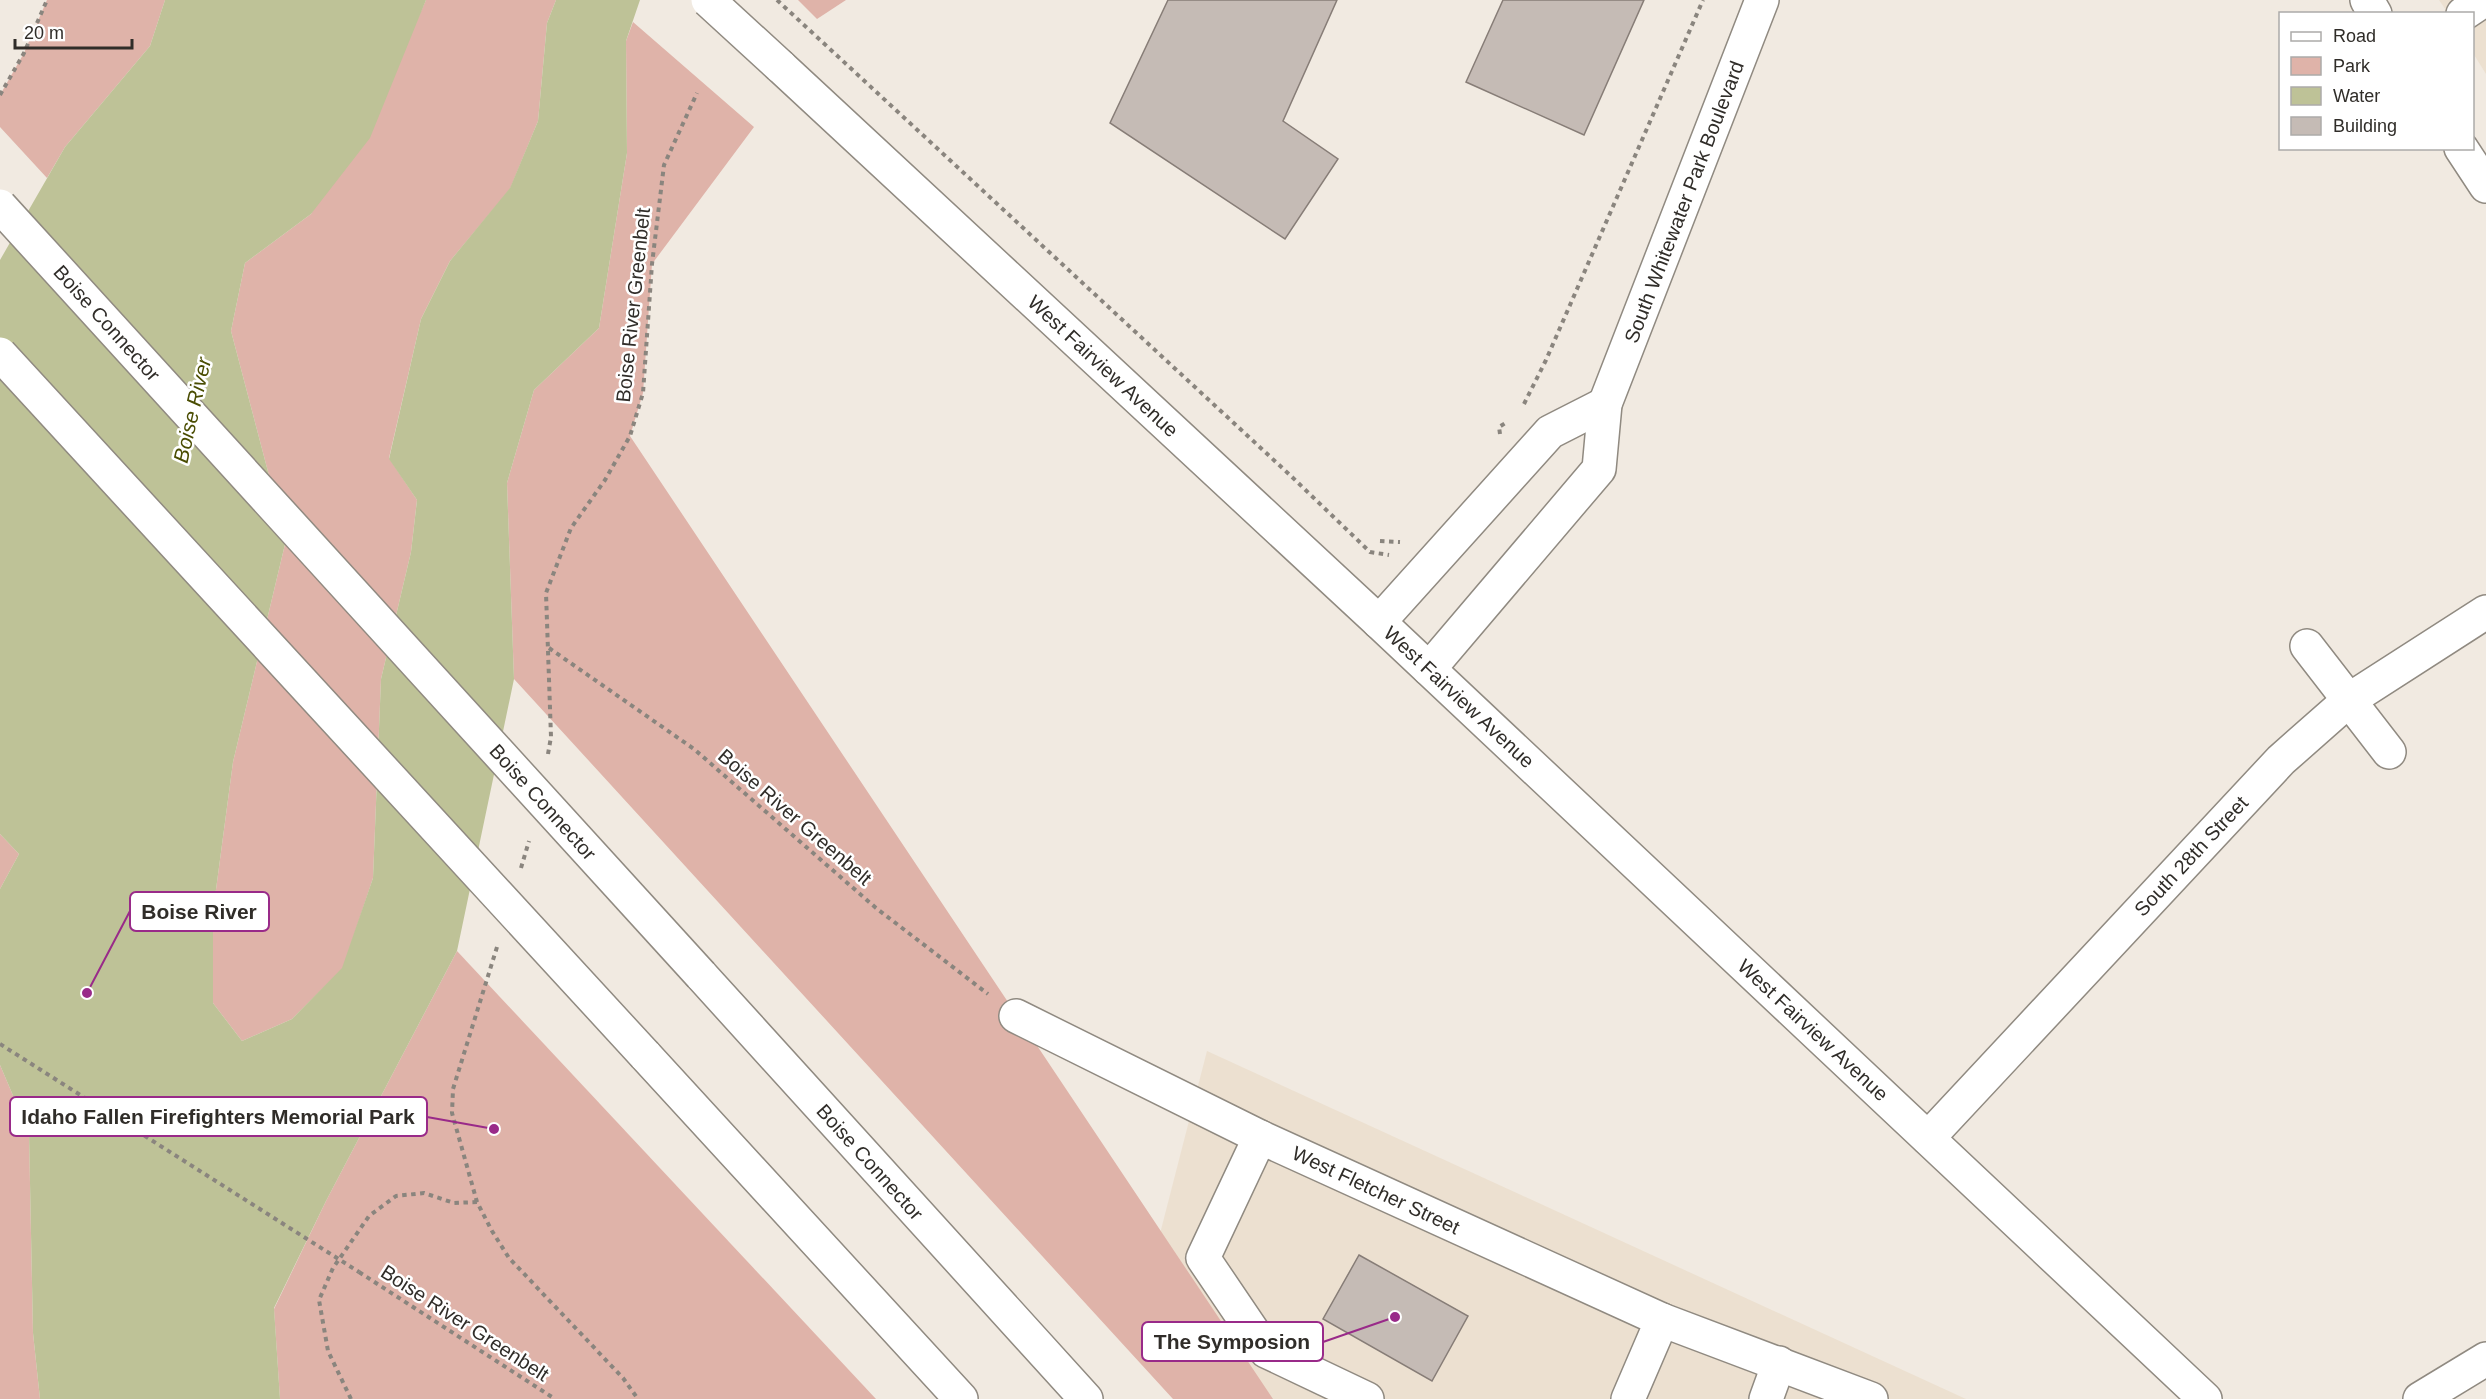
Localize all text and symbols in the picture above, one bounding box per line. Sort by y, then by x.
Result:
scale bar [15,12,132,50]
legend [2279,12,2474,150]
text: 20 m [24,23,64,43]
text: Road [2333,26,2376,46]
text: Park [2333,56,2371,76]
street label: South Whitewater Park Boulevard [1620,58,1748,346]
text: Water [2333,86,2380,106]
text: Building [2333,116,2397,136]
street label: Boise River Greenbelt [612,206,654,403]
street label: Boise Connector [49,261,165,386]
street label: West Fairview Avenue [1023,291,1183,441]
water label: Boise River [169,354,216,465]
street label: West Fairview Avenue [1379,622,1539,772]
street label: Boise Connector [485,740,601,865]
street label: Boise River Greenbelt [714,745,876,890]
street label: South 28th Street [2130,791,2252,920]
callout: Boise River [130,892,269,931]
text: Boise River [141,900,257,923]
street label: West Fairview Avenue [1733,955,1893,1105]
callout: Idaho Fallen Firefighters Memorial Park [10,1097,427,1136]
street label: Boise Connector [812,1100,928,1225]
text: Idaho Fallen Firefighters Memorial Park [21,1105,415,1128]
street label: West Fletcher Street [1289,1142,1463,1239]
street label: Boise River Greenbelt [377,1260,553,1386]
callout: The Symposion [1142,1322,1323,1361]
text: The Symposion [1154,1330,1310,1353]

